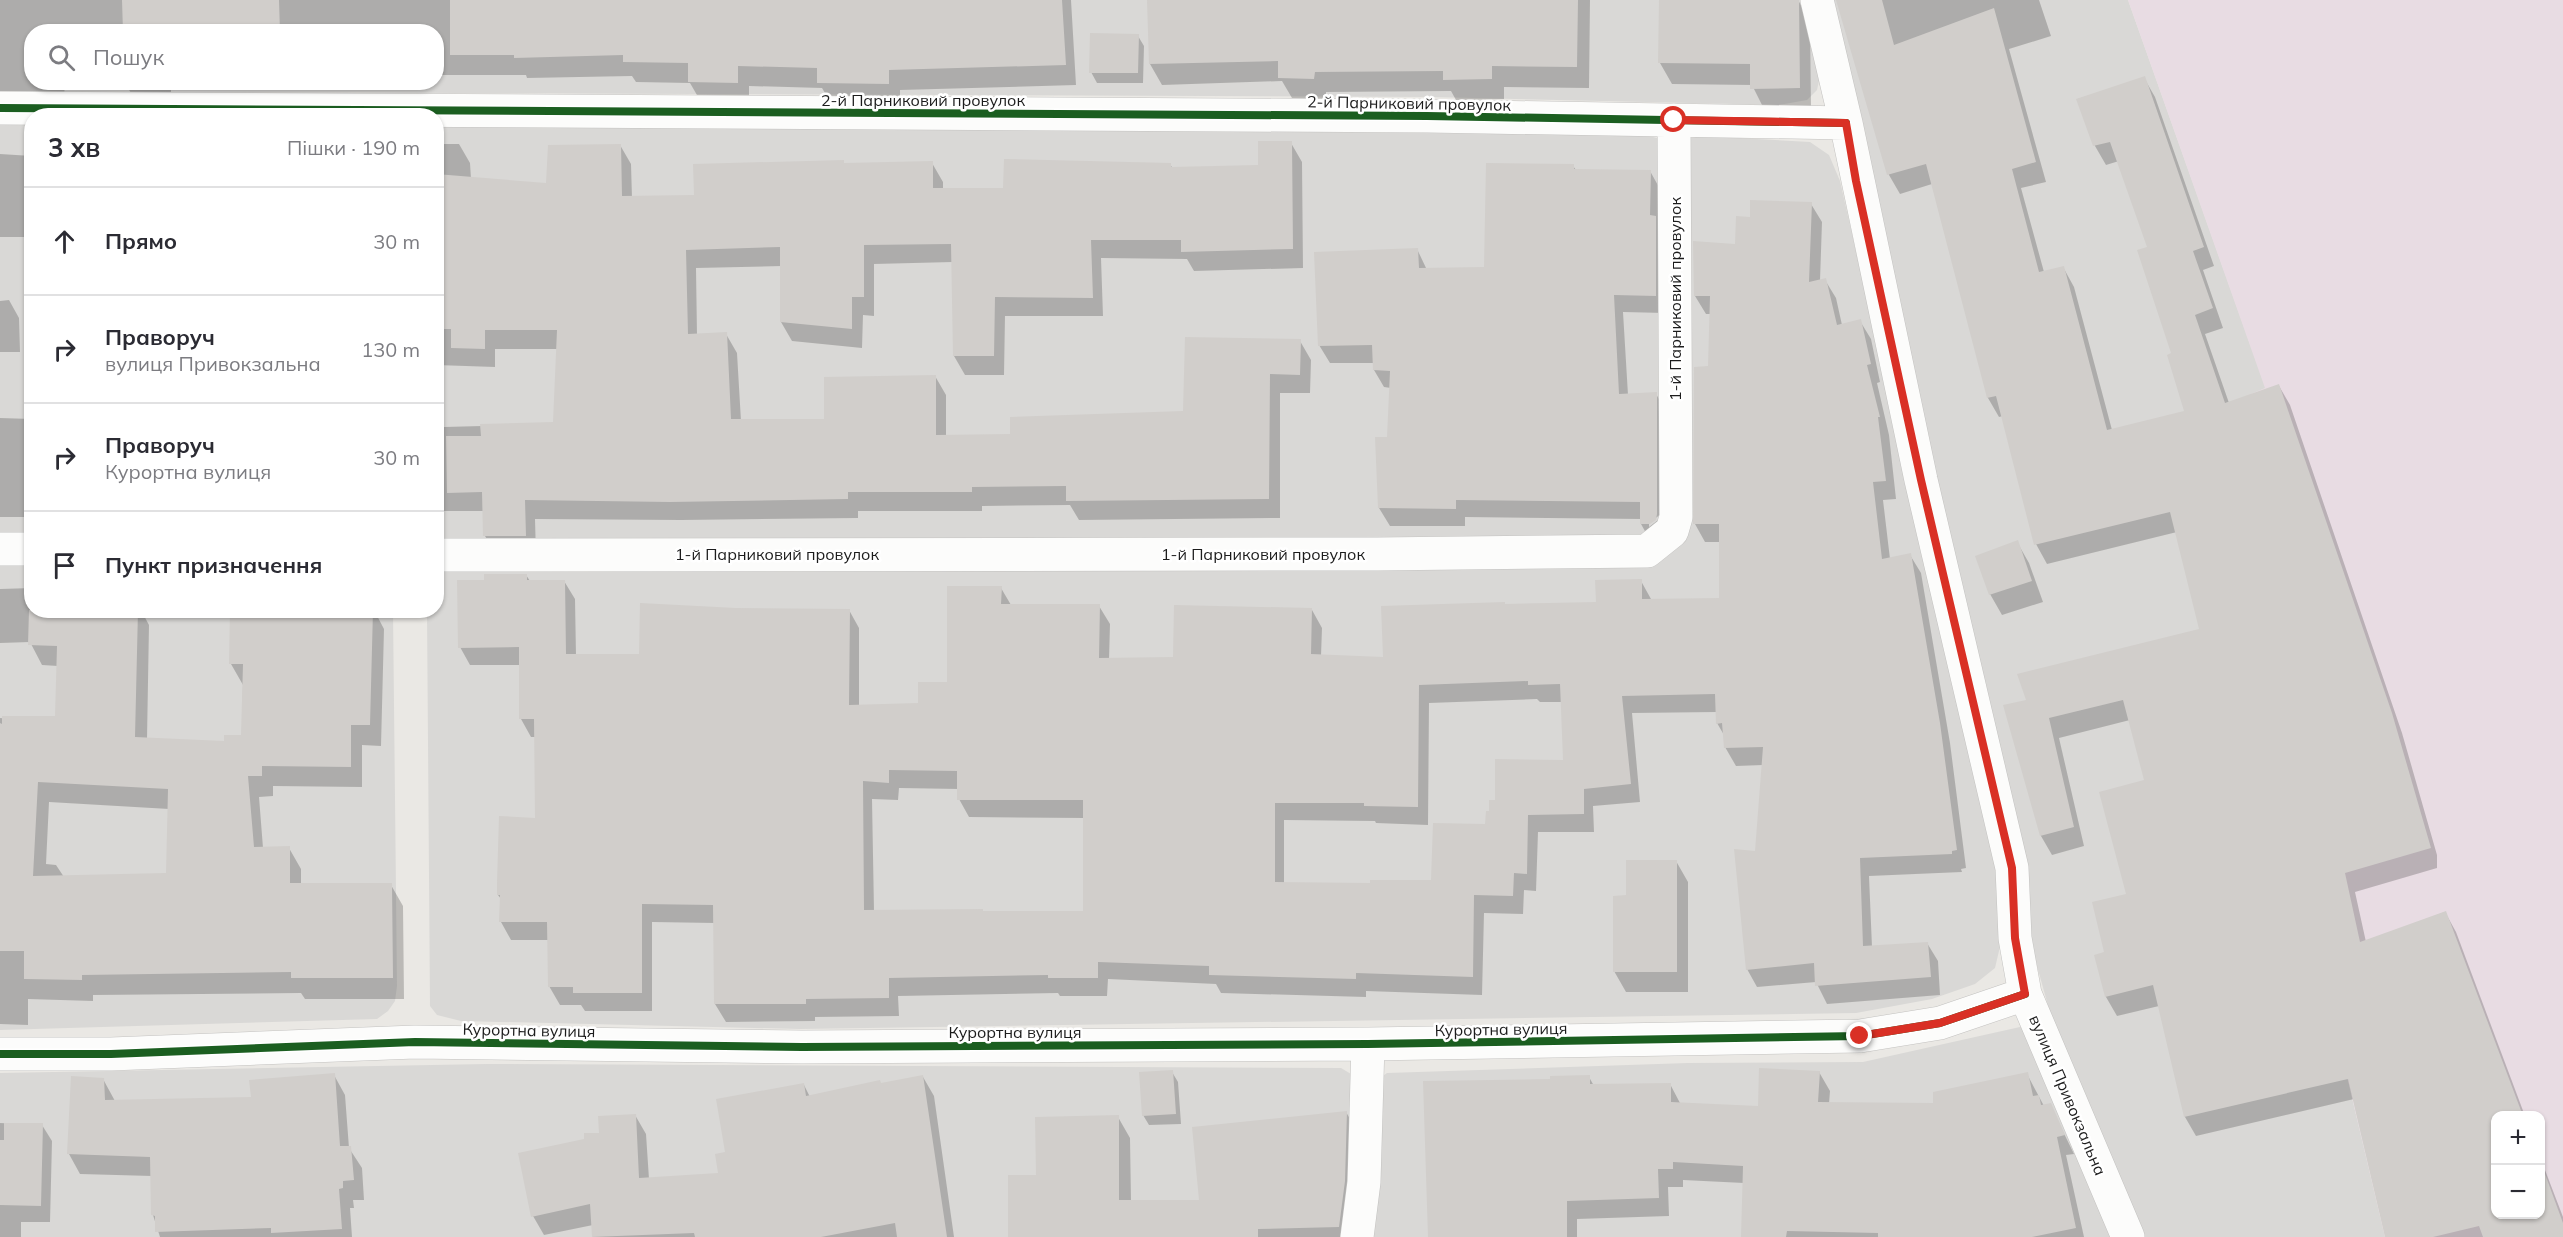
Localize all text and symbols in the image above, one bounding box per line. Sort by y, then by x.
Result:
search box [24,24,444,90]
icon: search [45,41,78,74]
text: Пошук [93,43,164,71]
street label: 2-й Парниковий провулок [821,90,1025,110]
street label: 2-й Парниковий провулок [1307,91,1512,115]
route start [1660,106,1686,132]
text: 3 хв [48,131,100,164]
text: Пішки · 190 m [287,135,420,160]
street label: 1-й Парниковий провулок [1665,197,1685,401]
icon: ahead [48,225,81,258]
text: Прямо [105,227,177,255]
text: 30 m [373,229,420,254]
text: Праворуч [105,323,215,351]
icon: right [48,333,81,366]
text: 130 m [361,337,420,362]
text: вулиця Привокзальна [105,351,321,376]
text: Праворуч [105,431,215,459]
icon: right [48,441,81,474]
text: 30 m [373,445,420,470]
text: Курортна вулиця [105,459,271,484]
street label: 1-й Парниковий провулок [675,544,879,564]
street label: 1-й Парниковий провулок [1161,544,1365,564]
icon: arrive [48,549,81,582]
text: Пункт призначення [105,551,322,579]
street label: вулиця Привокзальна [2025,1012,2111,1178]
street label: Курортна вулиця [1434,1018,1568,1040]
street label: Курортна вулиця [462,1019,596,1041]
street label: Курортна вулиця [949,1022,1081,1042]
route end [1846,1022,1872,1048]
map controls [2491,1111,2545,1219]
button: + [2491,1111,2545,1165]
button: − [2491,1165,2545,1219]

